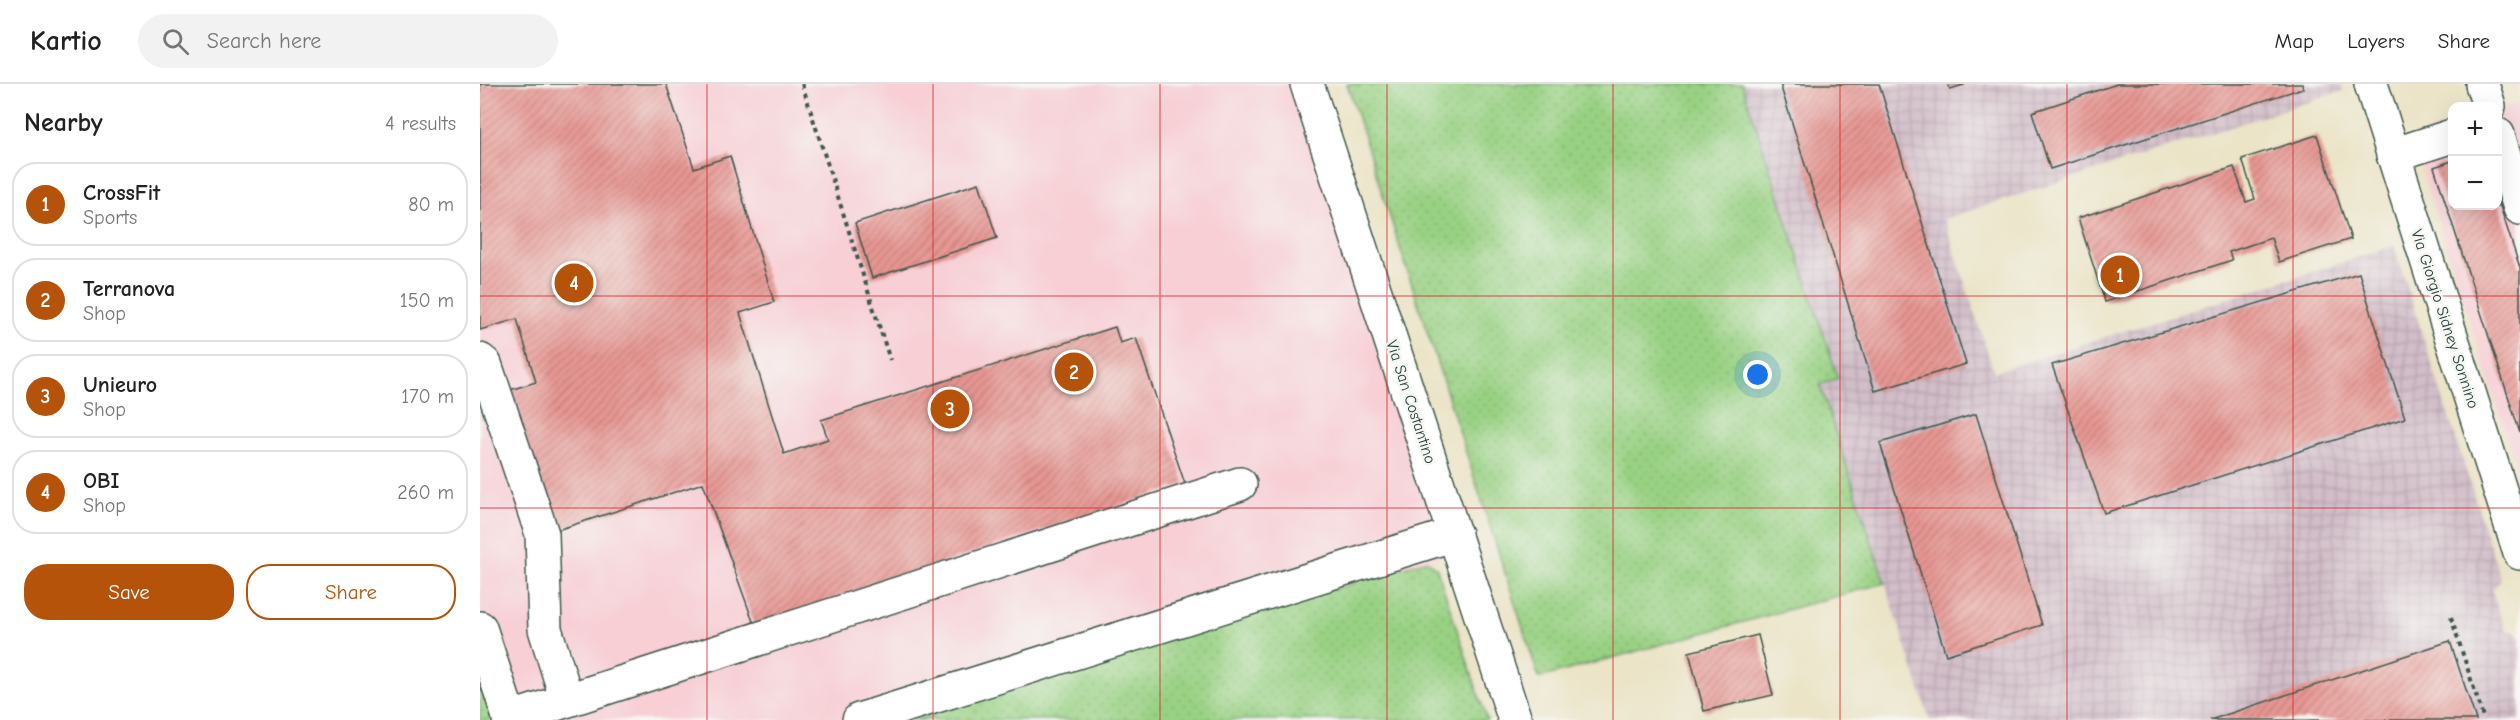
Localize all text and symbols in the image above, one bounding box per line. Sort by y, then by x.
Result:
search box [138,14,558,68]
text: Kartio [30,25,102,57]
icon: search [159,25,192,58]
text: Search here [207,28,321,54]
text: Map [2275,29,2314,53]
text: Layers [2347,29,2405,53]
text: Share [2438,29,2490,53]
map controls [2448,102,2502,210]
button: + [2448,102,2502,156]
text: Nearby [24,108,103,138]
text: 4 results [385,112,456,135]
button: − [2448,156,2502,210]
text: CrossFit [83,180,160,206]
text: 1 [42,193,49,216]
text: 80 m [408,193,454,216]
text: Sports [83,206,137,229]
street label: Via Giorgio Sidney Sonnino [2407,227,2483,411]
pin: 1 [2100,252,2140,297]
pin: 4 [554,260,593,306]
text: Terranova [83,276,175,302]
text: 2 [41,289,50,312]
text: 150 m [400,289,454,312]
text: Shop [83,302,126,325]
street label: Via San Costantino [1383,338,1439,466]
pin: 2 [1054,350,1094,394]
your location [1743,360,1772,389]
text: Unieuro [83,372,157,398]
text: 3 [41,385,50,408]
text: 170 m [401,385,454,408]
pin: 3 [930,386,970,432]
text: Shop [83,398,126,421]
text: OBI [83,468,119,494]
text: 4 [41,481,50,504]
text: 260 m [397,481,454,504]
text: Shop [83,494,126,517]
button: Save [24,564,234,620]
button: Share [246,564,456,620]

